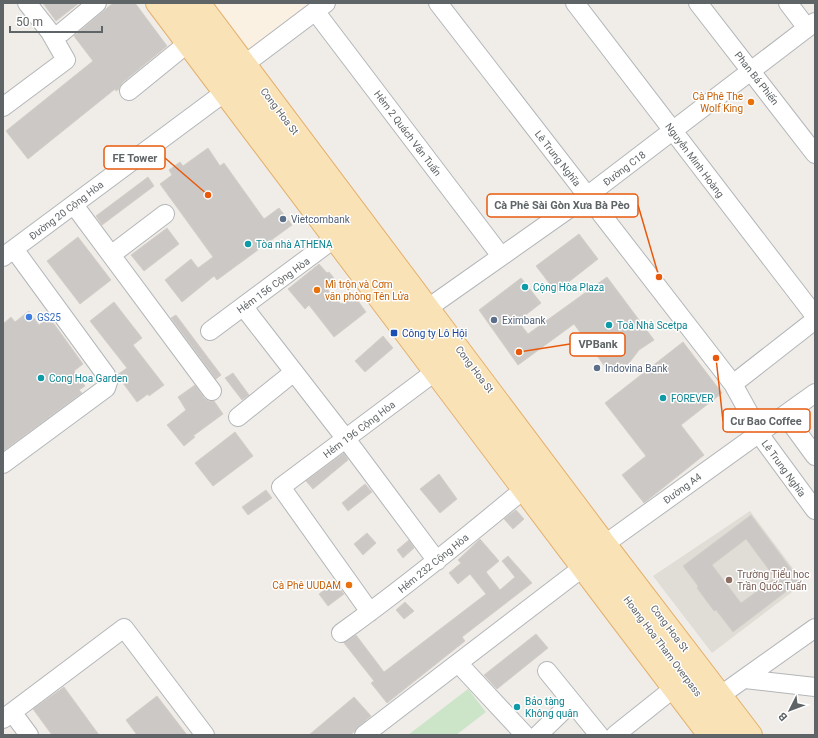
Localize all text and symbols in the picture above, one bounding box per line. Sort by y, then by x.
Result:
scale bar [10,8,102,34]
text: 50 m [16,15,43,29]
street label: Phan Bá Phiến [732,49,782,107]
street label: Cong Hoa St [258,86,301,137]
street label: Hẻm 2 Quách Văn Tuấn [372,88,444,178]
place label: Cà Phê The Wolf King [692,91,743,114]
marker: Cà Phê The Wolf King [746,97,756,107]
street label: Nguyễn Minh Hoàng [663,120,727,200]
street label: Lê Trung Nghĩa [533,128,583,188]
callout: FE Tower [104,146,165,169]
street label: Đường C18 [601,149,648,188]
text: FE Tower [113,152,157,165]
street label: Đường 20 Cộng Hòa [27,179,106,243]
callout: Cà Phê Sài Gòn Xưa Bà Pèo [487,194,638,217]
text: Cà Phê Sài Gòn Xưa Bà Pèo [494,199,630,212]
marker: Vietcombank [278,214,288,224]
place label: Vietcombank [291,214,351,225]
marker: Tòa nhà ATHENA [243,239,253,249]
place label: Tòa nhà ATHENA [256,239,333,250]
street label: Hẻm 156 Cộng Hòa [235,255,312,316]
place label: Mì trộn và Cơm văn phòng Tên Lửa [325,279,409,302]
marker: Cộng Hòa Plaza [520,282,530,292]
place label: Cộng Hòa Plaza [533,282,604,294]
marker: Mì trộn và Cơm văn phòng Tên Lửa [312,285,322,295]
marker: GS25 [24,312,34,322]
place label: GS25 [37,312,61,323]
marker: Eximbank [489,315,499,325]
place label: Eximbank [502,315,546,326]
marker: Toà Nhà Scetpa [604,320,614,330]
place label: Toà Nhà Scetpa [617,320,687,331]
marker: Công ty Lô Hội [389,328,399,338]
place label: Công ty Lô Hội [402,328,467,340]
callout: VPBank [570,333,625,356]
text: VPBank [578,338,618,351]
street label: Cong Hoa St [453,344,496,395]
marker: Indovina Bank [592,363,602,373]
place label: Indovina Bank [605,363,668,374]
marker: Cong Hoa Garden [36,373,46,383]
place label: Cong Hoa Garden [49,373,128,384]
marker: FOREVER [658,393,668,403]
place label: FOREVER [671,393,713,404]
street label: Hẻm 196 Cộng Hòa [321,399,398,461]
callout: Cư Bao Coffee [723,409,810,432]
text: Cư Bao Coffee [730,415,802,428]
street label: Lê Trung Nghĩa [759,438,808,499]
street label: Đường A4 [661,471,704,506]
street label: Hẻm 232 Cộng Hòa [396,532,471,596]
place label: Trường Tiểu học Trần Quốc Tuấn [737,568,809,592]
marker: Trường Tiểu học Trần Quốc Tuấn [724,575,734,585]
place label: Cà Phê UUDAM [272,580,341,591]
marker: Cà Phê UUDAM [344,580,354,590]
street label: Hoang Hoa Tham Overpass [621,594,704,698]
street label: Cong Hoa St [648,603,691,654]
north arrow [770,690,810,730]
place label: Bảo tàng Không quân [525,696,578,719]
marker: Bảo tàng Không quân [512,702,522,712]
text: B [776,709,790,723]

